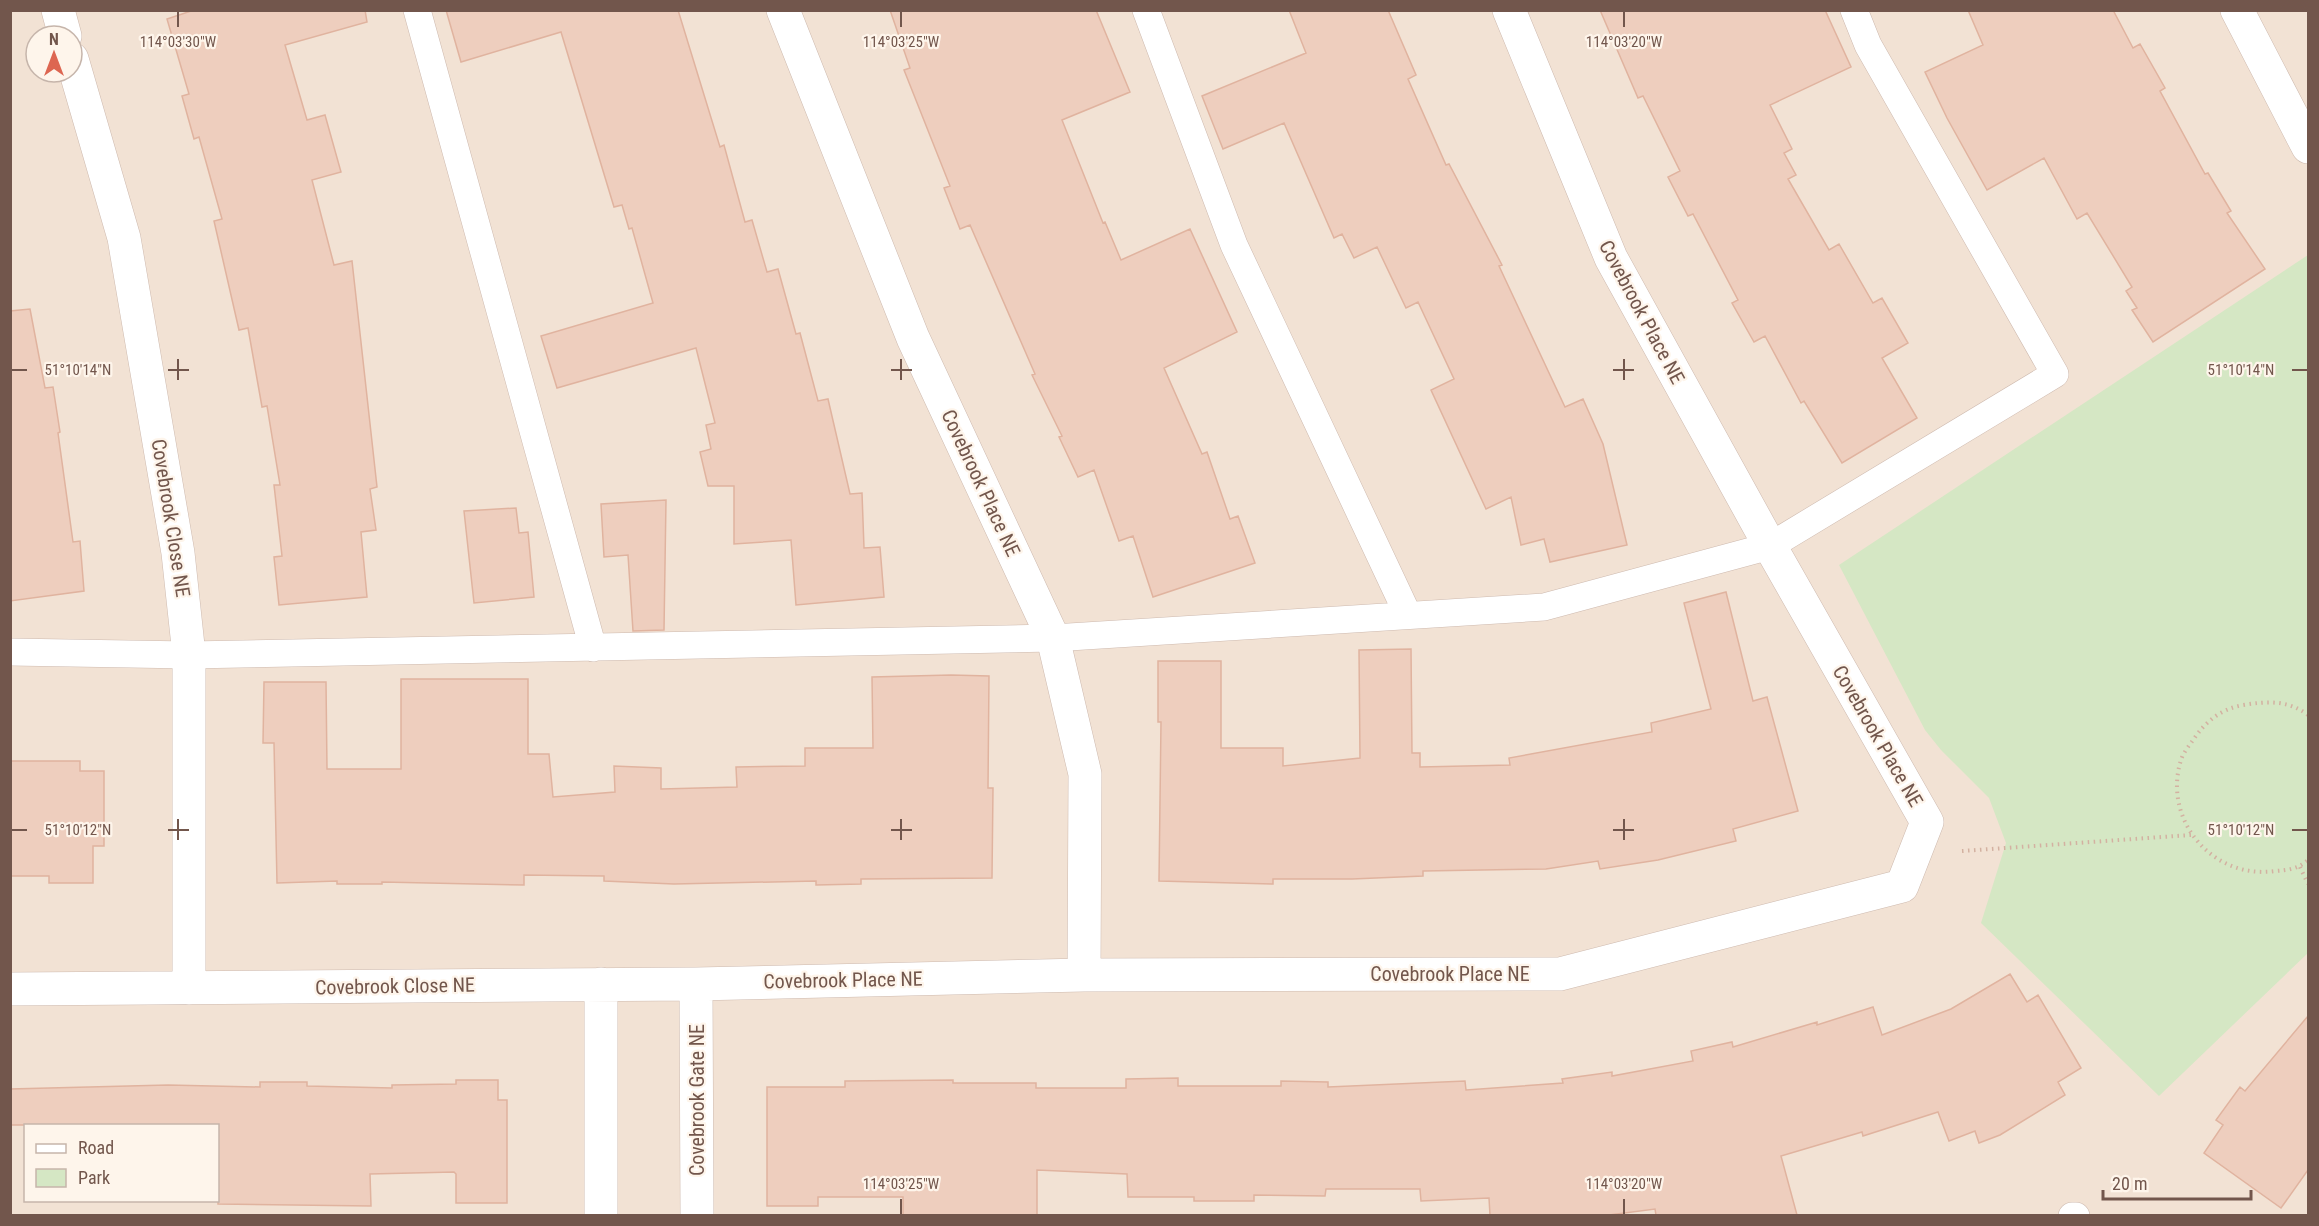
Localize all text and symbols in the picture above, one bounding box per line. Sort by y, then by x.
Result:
north arrow [24,24,84,84]
text: N [49,30,59,49]
text: 114°03'30"W [140,33,217,51]
text: 114°03'25"W [863,33,940,51]
text: 114°03'20"W [1586,33,1663,51]
street label: Covebrook Place NE [1594,236,1690,388]
text: 51°10'14"N [45,361,111,379]
text: 51°10'14"N [2208,361,2274,379]
street label: Covebrook Place NE [936,406,1026,560]
street label: Covebrook Close NE [147,437,195,599]
street label: Covebrook Place NE [1828,661,1928,811]
text: 51°10'12"N [45,821,111,839]
text: 51°10'12"N [2208,821,2274,839]
street label: Covebrook Place NE [1370,962,1530,986]
street label: Covebrook Place NE [763,967,923,993]
street label: Covebrook Close NE [315,973,475,999]
street label: Covebrook Gate NE [685,1024,709,1176]
legend [24,1124,219,1202]
text: Road [78,1137,114,1158]
scale bar [2103,1163,2252,1201]
text: Park [78,1167,110,1188]
text: 20 m [2112,1173,2147,1194]
text: 114°03'25"W [863,1175,940,1193]
text: 114°03'20"W [1586,1175,1663,1193]

